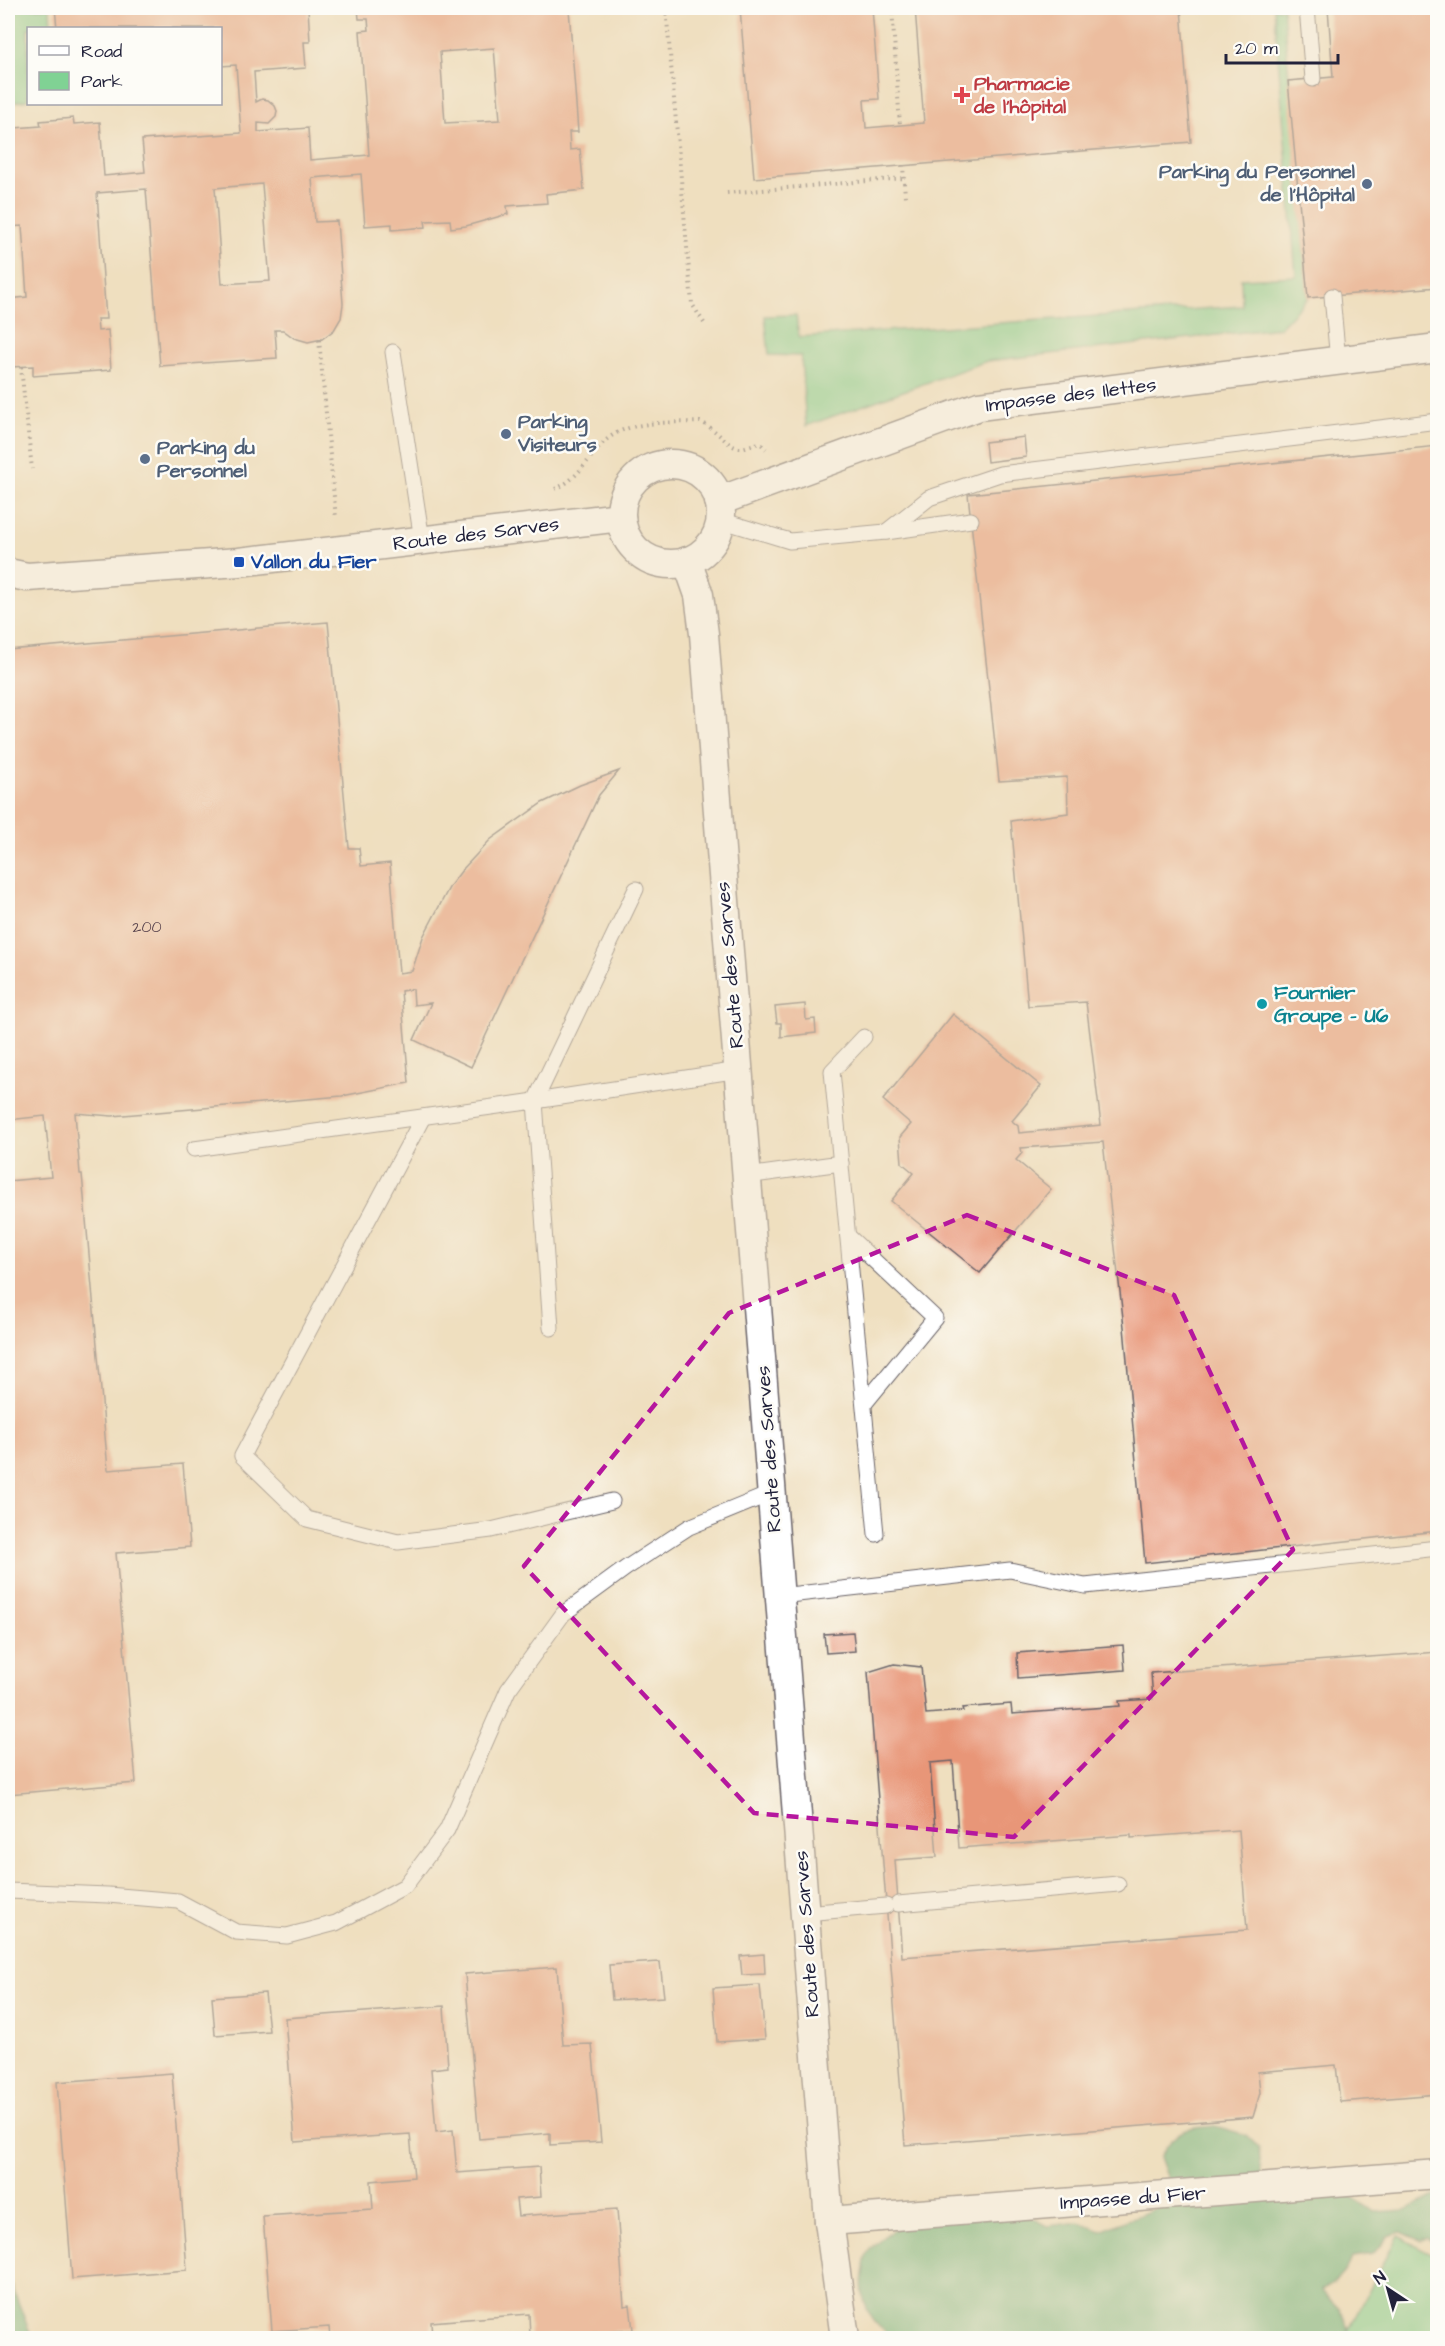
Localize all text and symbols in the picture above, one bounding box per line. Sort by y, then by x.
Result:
legend [27,27,222,105]
scale bar [1226,27,1338,65]
text: 20 m [1235,36,1278,61]
text: Road [81,39,122,64]
text: Park [81,69,123,94]
place label: Pharmacie de l'hôpital [973,70,1070,121]
marker: Pharmacie de l'hôpital [955,88,969,102]
place label: Parking du Personnel de l'Hôpital [1159,158,1355,209]
marker: Parking du Personnel de l'Hôpital [1360,177,1374,191]
street label: Impasse des Ilettes [984,371,1158,419]
place label: Parking Visiteurs [517,408,597,459]
marker: Parking Visiteurs [499,427,513,441]
place label: Parking du Personnel [157,434,255,485]
marker: Parking du Personnel [138,452,152,466]
street label: Route des Sarves [391,510,561,558]
place label: Vallon du Fier [250,548,377,576]
marker: Vallon du Fier [232,555,246,569]
street label: Route des Sarves [709,881,751,1049]
house number: 200 [132,916,162,938]
place label: Fournier Groupe - U6 [1274,979,1389,1030]
marker: Fournier Groupe - U6 [1255,997,1269,1011]
street label: Route des Sarves [749,1365,789,1533]
street label: Route des Sarves [787,1850,827,2018]
street label: Impasse du Fier [1059,2179,1207,2217]
north arrow [1358,2259,1418,2319]
text: N [1369,2266,1390,2290]

